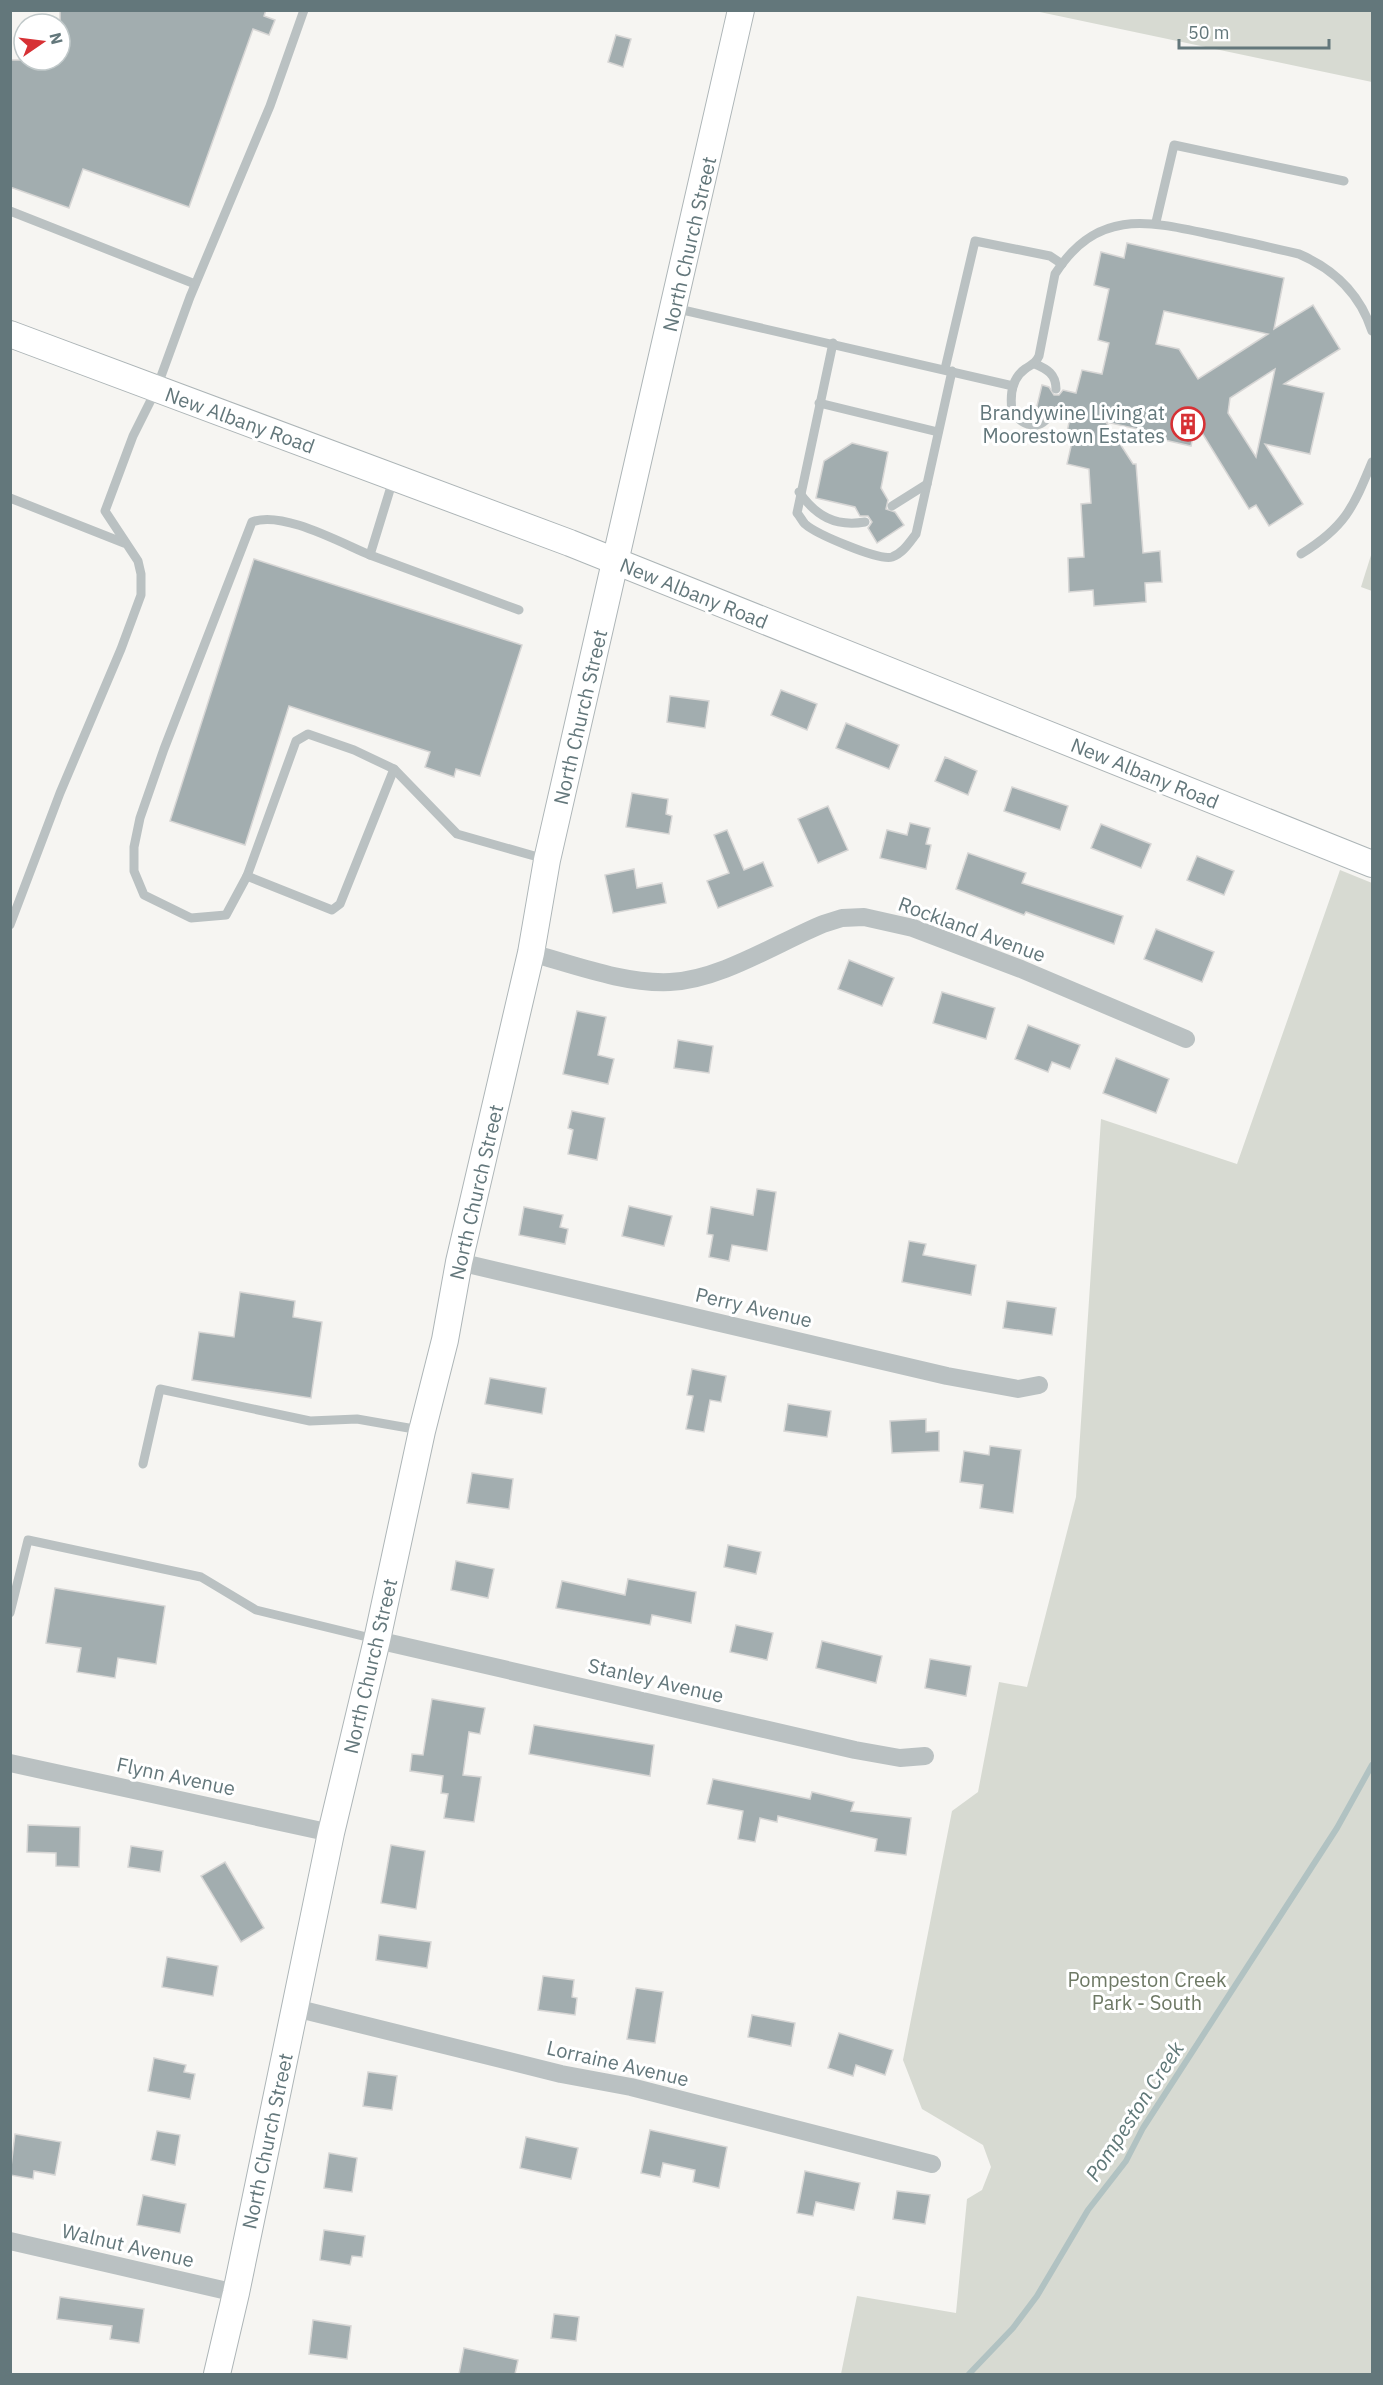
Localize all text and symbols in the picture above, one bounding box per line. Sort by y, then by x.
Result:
north arrow [12,12,72,72]
scale bar [1179,12,1329,50]
text: 50 m [1188,21,1230,44]
text: N [45,30,68,46]
street label: North Church Street [656,154,722,334]
street label: New Albany Road [161,380,319,460]
place label: Brandywine Living at Moorestown Estates [979,399,1165,449]
building icon: Brandywine Living at Moorestown Estates [1170,406,1206,442]
street label: New Albany Road [616,551,772,635]
street label: North Church Street [547,627,613,807]
street label: New Albany Road [1067,731,1223,815]
street label: Rockland Avenue [895,890,1049,968]
street label: North Church Street [443,1102,509,1282]
street label: Perry Avenue [693,1280,815,1334]
street label: North Church Street [337,1576,403,1756]
street label: Stanley Avenue [585,1651,727,1709]
street label: Flynn Avenue [114,1750,238,1802]
park label: Pompeston Creek Park - South [1068,1966,1227,2016]
street label: Lorraine Avenue [544,2034,692,2092]
water label: Pompeston Creek [1078,2035,1190,2186]
street label: North Church Street [235,2051,299,2231]
street label: Walnut Avenue [59,2217,197,2273]

